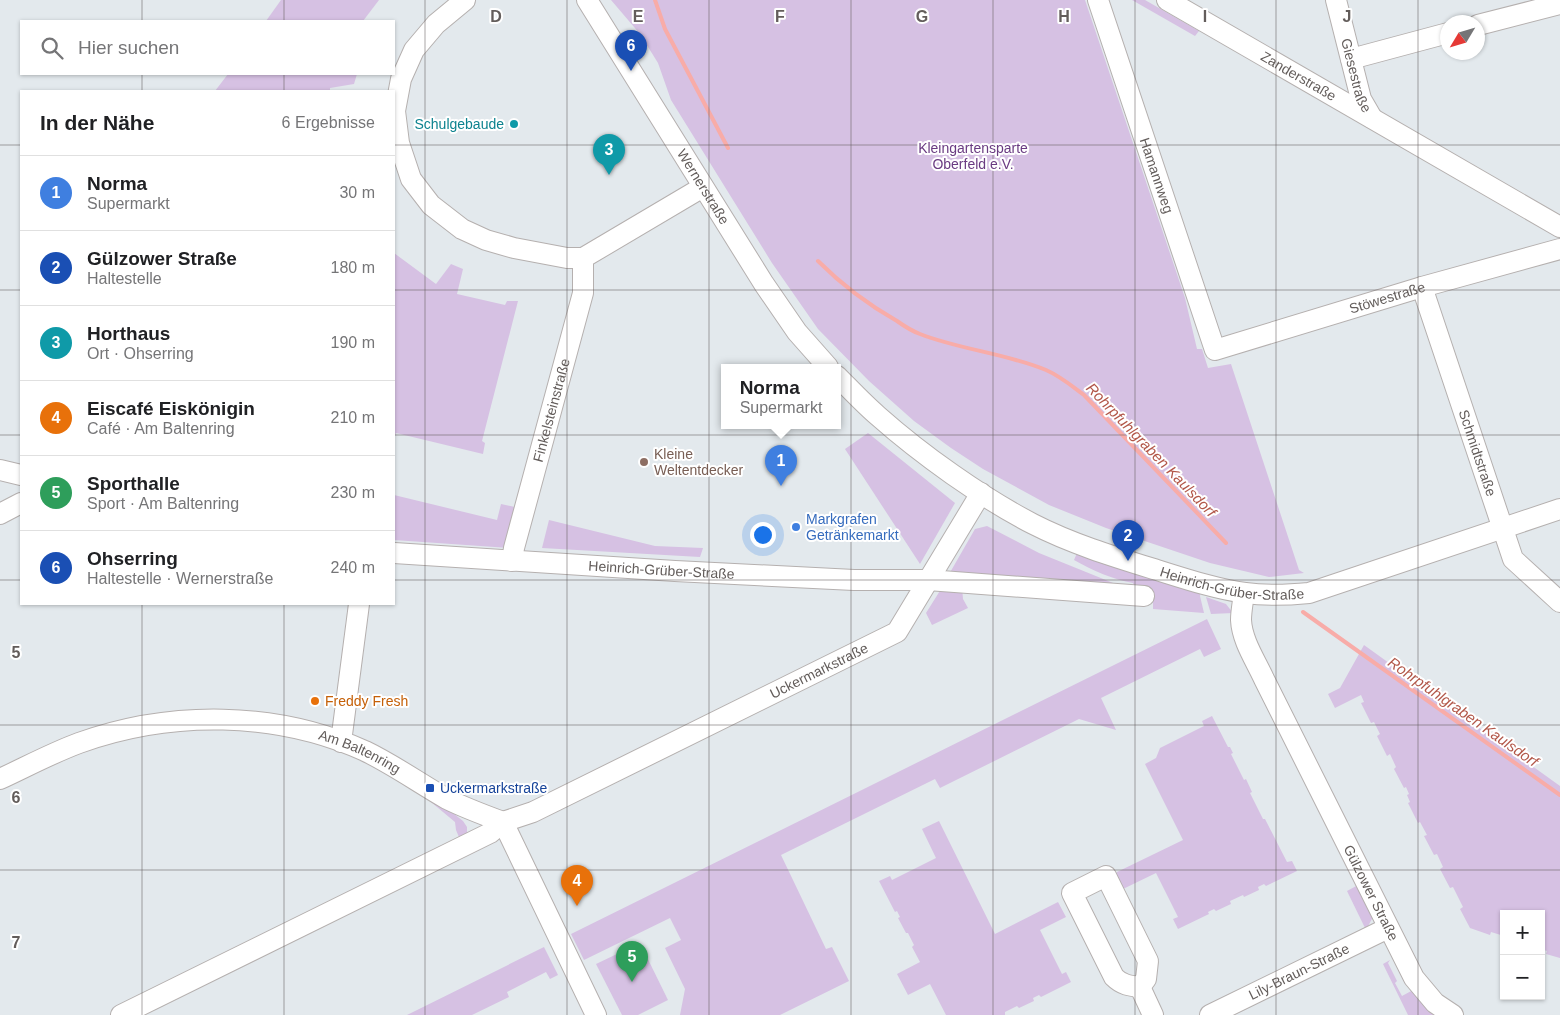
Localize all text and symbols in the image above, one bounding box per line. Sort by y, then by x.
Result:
text: D [490,8,502,25]
text: E [633,8,644,25]
text: F [775,8,785,25]
text: G [916,8,928,25]
text: H [1058,8,1070,25]
text: I [1203,8,1207,25]
text: J [1343,8,1351,25]
north arrow [1440,15,1485,60]
search box [20,20,395,75]
pin: 6 [615,30,647,71]
icon: search [38,34,66,62]
text: Hier suchen [78,37,179,58]
street label: Giesestraße [1338,37,1375,115]
street label: Zanderstraße [1258,48,1339,104]
text: In der Nähe [40,111,154,134]
text: 6 Ergebnisse [282,114,375,131]
place label: Schulgebaude [414,116,504,132]
marker: Schulgebaude [508,118,520,130]
pin: 3 [593,134,625,175]
street label: Hamannweg [1137,136,1177,215]
park label: Kleingartensparte Oberfeld e.V. [918,140,1028,172]
street label: Wernerstraße [674,146,733,227]
text: Norma [87,173,147,194]
text: 1 [52,184,60,201]
text: 30 m [339,184,375,201]
text: Supermarkt [87,195,170,212]
text: Gülzower Straße [87,248,237,269]
text: 2 [52,259,60,276]
text: 180 m [331,259,375,276]
text: Haltestelle [87,270,162,287]
street label: Stöwestraße [1347,278,1427,317]
text: Horthaus [87,323,170,344]
text: 3 [52,334,60,351]
text: 190 m [331,334,375,351]
text: Ort · Ohserring [87,345,194,362]
street label: Finkelsteinstraße [530,356,573,464]
popup [721,364,841,429]
text: Norma [740,377,800,398]
water label: Rohrpfuhlgraben Kaulsdorf [1083,379,1221,521]
text: Eiscafé Eiskönigin [87,398,255,419]
text: Supermarkt [740,399,822,416]
street label: Schmidtstraße [1456,408,1500,499]
text: 4 [52,409,60,426]
text: 210 m [331,409,375,426]
text: Café · Am Baltenring [87,420,235,437]
pin: 1 [765,445,797,486]
place label: Kleine Weltentdecker [654,446,744,478]
marker: Kleine Weltentdecker [638,456,650,468]
text: Sporthalle [87,473,180,494]
text: 5 [52,484,60,501]
text: 230 m [331,484,375,501]
text: Sport · Am Baltenring [87,495,239,512]
place label: Markgrafen Getränkemarkt [806,511,899,543]
pin: 2 [1112,520,1144,561]
marker: Markgrafen Getränkemarkt [790,521,802,533]
your location [750,522,776,548]
text: Ohserring [87,548,178,569]
street label: Heinrich-Grüber-Straße [588,557,735,582]
text: 6 [52,559,60,576]
text: 240 m [331,559,375,576]
street label: Heinrich-Grüber-Straße [1158,563,1305,603]
text: Haltestelle · Wernerstraße [87,570,273,587]
street label: Uckermarkstraße [767,640,871,702]
text: 5 [12,644,21,661]
water label: Rohrpfuhlgraben Kaulsdorf [1385,653,1543,771]
place label: Freddy Fresh [325,693,408,709]
marker: Freddy Fresh [309,695,321,707]
street label: Am Baltenring [317,726,403,777]
place label: Uckermarkstraße [440,780,548,796]
marker: Uckermarkstraße [424,782,436,794]
text: 6 [12,789,21,806]
street label: Gülzower Straße [1340,842,1402,943]
pin: 4 [561,865,593,906]
map controls [1500,910,1545,1000]
button: + [1500,910,1545,955]
text: 7 [12,934,21,951]
street label: Lily-Braun-Straße [1246,940,1352,1003]
pin: 5 [616,941,648,982]
button: − [1500,955,1545,1000]

